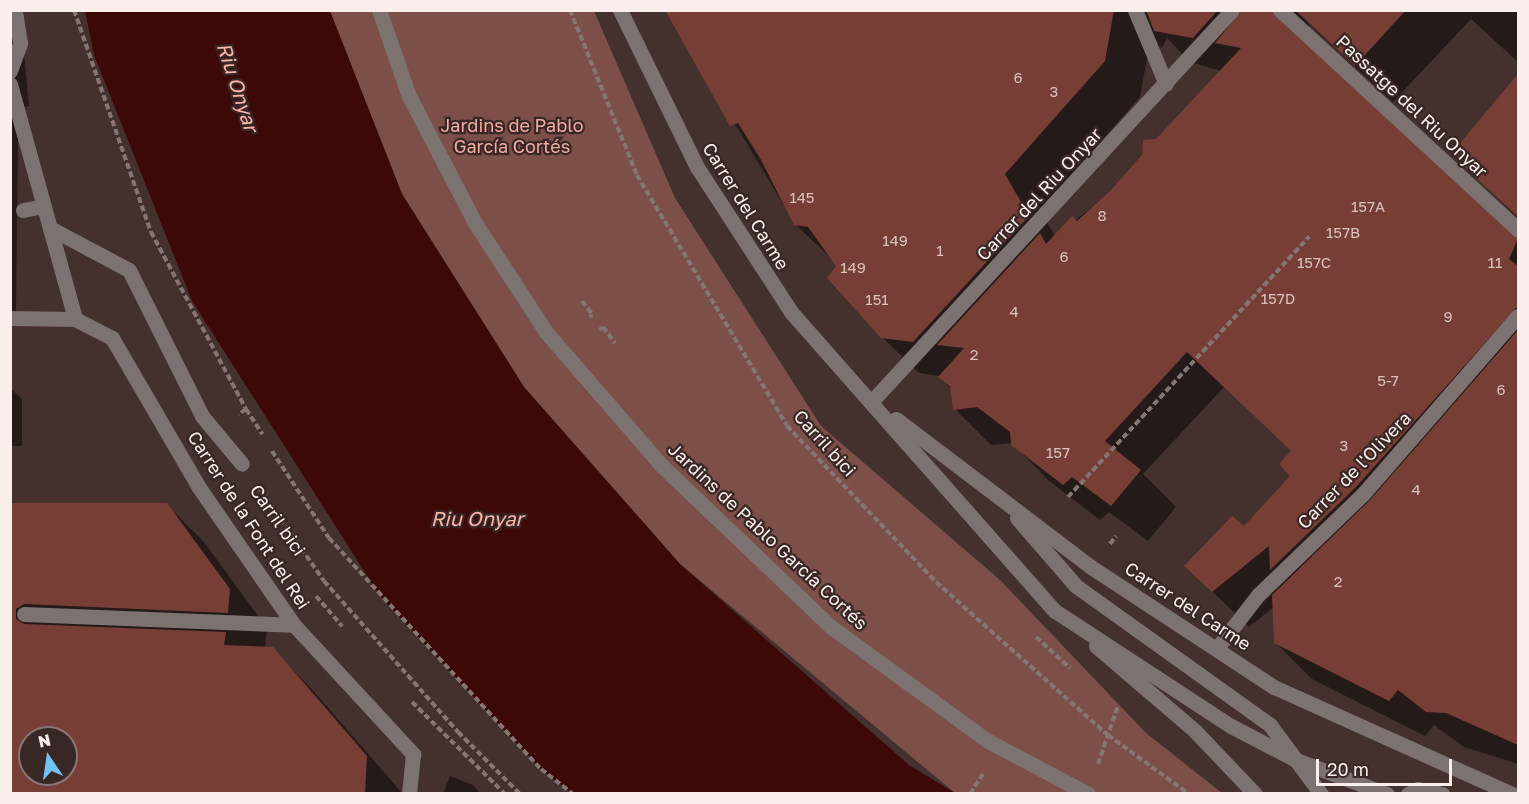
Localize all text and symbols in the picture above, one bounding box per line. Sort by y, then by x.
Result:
street label: Passatge del Riu Onyar [1332,30,1492,182]
water label: Riu Onyar [212,39,264,135]
house number: 6 [1013,69,1023,87]
house number: 3 [1050,83,1058,101]
park label: Jardins de Pablo García Cortés [440,115,584,158]
street label: Carrer del Riu Onyar [972,123,1106,265]
street label: Carrer del Carme [698,138,794,274]
house number: 145 [789,189,815,207]
house number: 157A [1351,198,1385,216]
house number: 8 [1097,207,1107,225]
house number: 157B [1326,224,1360,242]
house number: 149 [882,232,908,250]
house number: 1 [936,242,944,260]
house number: 6 [1059,248,1069,266]
house number: 157C [1297,254,1331,272]
house number: 11 [1488,254,1502,272]
house number: 149 [840,259,866,277]
house number: 157D [1261,290,1295,308]
house number: 151 [865,291,889,309]
house number: 4 [1009,303,1019,321]
house number: 9 [1443,308,1453,326]
house number: 2 [970,346,978,364]
house number: 5-7 [1377,372,1399,390]
house number: 6 [1496,381,1506,399]
street label: Carril bici [790,405,860,481]
street label: Carrer de l'Olivera [1293,407,1415,533]
street label: Carrer de la Font del Rei [183,427,315,613]
house number: 3 [1340,437,1348,455]
street label: Jardins de Pablo García Cortés [664,438,872,634]
house number: 157 [1046,444,1070,462]
street label: Carril bici [246,480,310,560]
house number: 4 [1411,481,1421,499]
water label: Riu Onyar [431,506,523,530]
street label: Carrer del Carme [1121,557,1255,655]
house number: 2 [1334,573,1342,591]
north arrow [18,726,78,786]
text: N [36,729,53,752]
scale bar [1319,747,1456,785]
text: 20 m [1327,758,1369,780]

